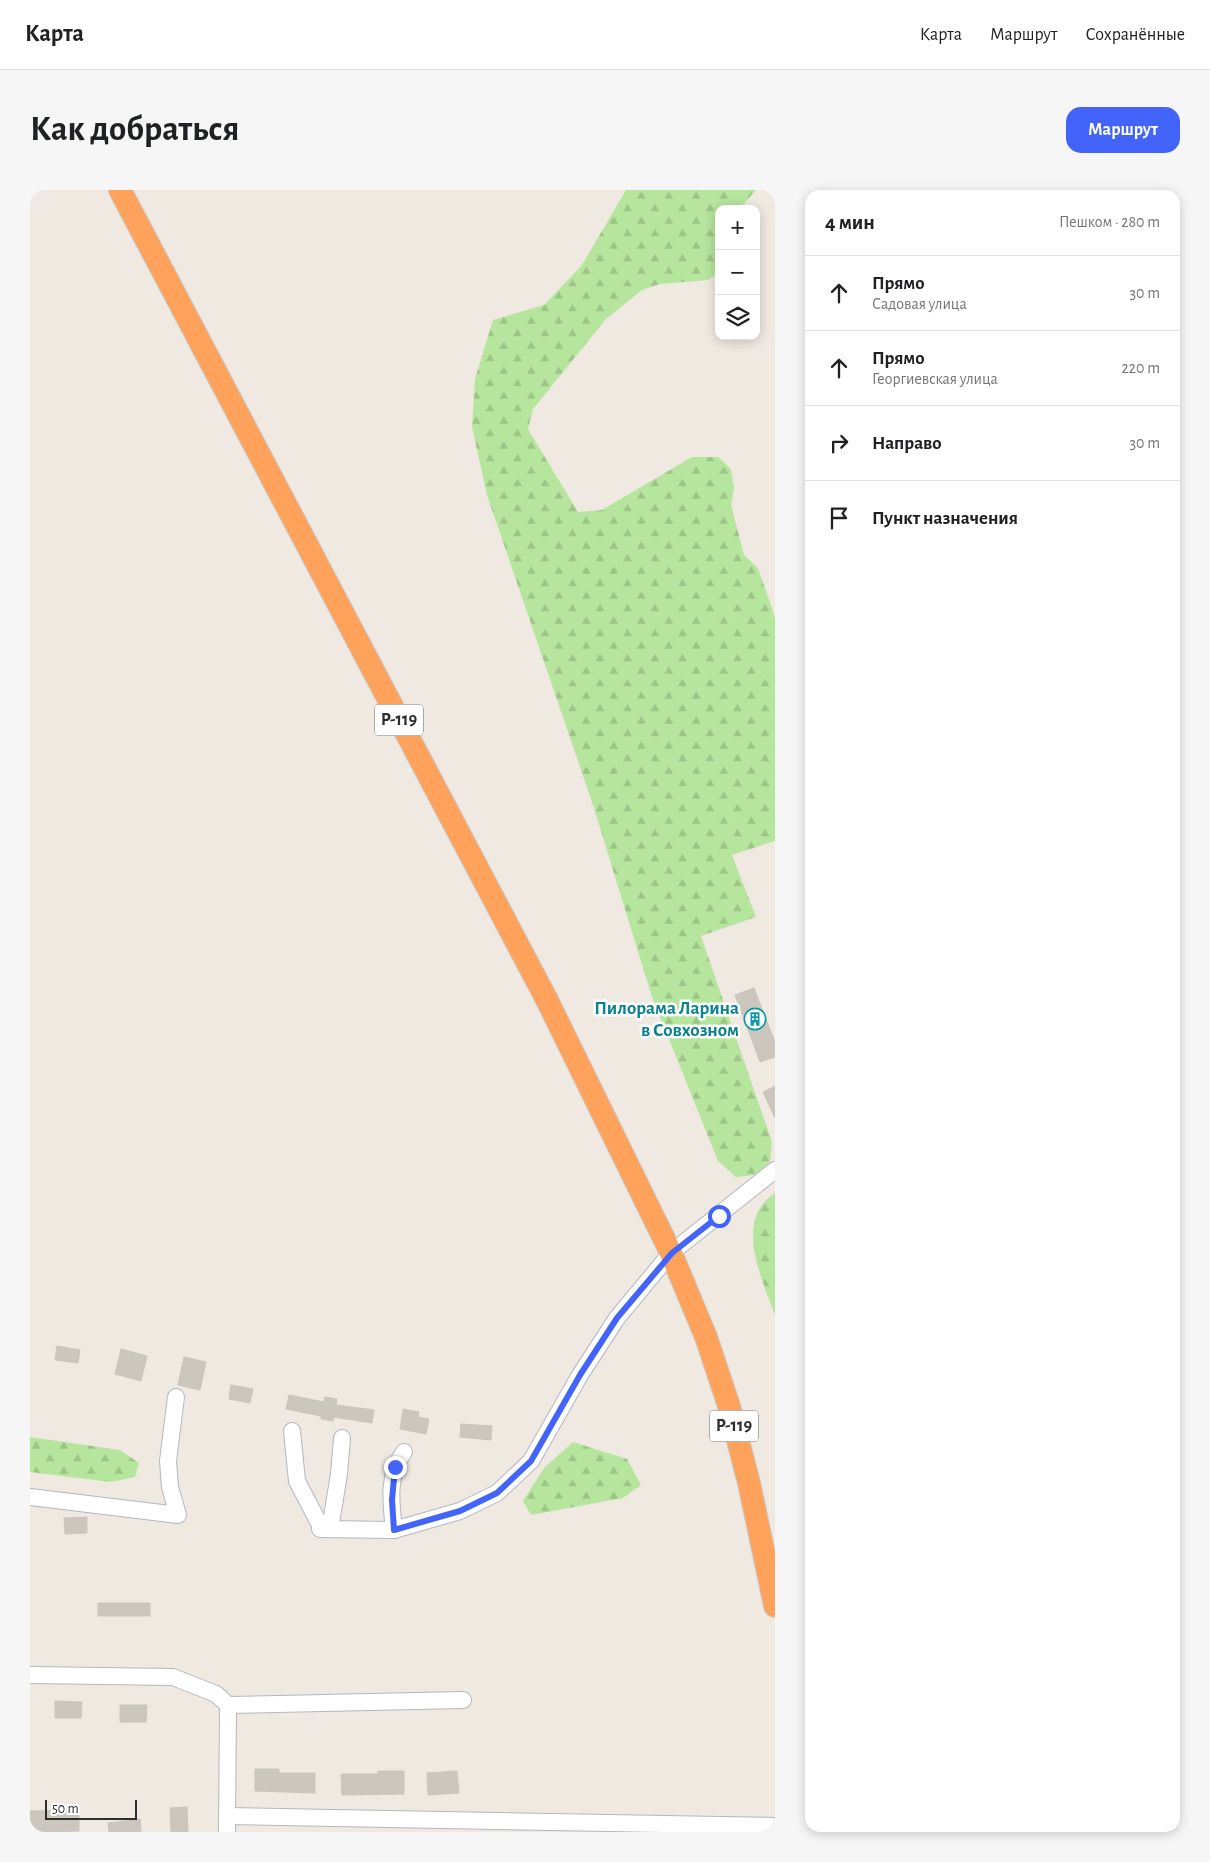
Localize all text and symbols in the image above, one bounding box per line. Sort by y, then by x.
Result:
text: Карта [25,22,84,46]
text: Карта [920,26,962,44]
text: Маршрут [990,26,1058,44]
text: Сохранённые [1086,26,1185,44]
button: Маршрут [1066,107,1180,153]
text: Как добраться [30,112,239,147]
map controls [715,205,760,340]
button: + [715,205,760,250]
text: 4 мин [825,212,875,233]
text: Пешком · 280 m [1059,214,1160,230]
button: − [715,250,760,295]
text: Прямо [872,274,925,293]
icon: ahead [825,279,853,307]
text: 30 m [1130,285,1160,301]
button: layers [715,295,760,340]
text: Садовая улица [872,296,967,312]
text: Прямо [872,349,925,368]
icon: ahead [825,354,853,382]
text: 220 m [1122,360,1160,376]
text: Георгиевская улица [872,371,998,387]
icon: right [825,429,853,457]
text: Направо [872,434,942,453]
text: 30 m [1130,435,1160,451]
icon: arrive [825,504,853,532]
text: Пункт назначения [872,509,1018,528]
road number: Р-119 [375,704,423,736]
place label: Пилорама Ларина в Совхозном [594,999,739,1040]
building icon: Пилорама Ларина в Совхозном [743,1007,767,1031]
route start [708,1205,731,1228]
road number: Р-119 [710,1410,758,1442]
route end [384,1456,407,1479]
scale bar [45,1797,138,1820]
text: 50 m [52,1802,79,1816]

